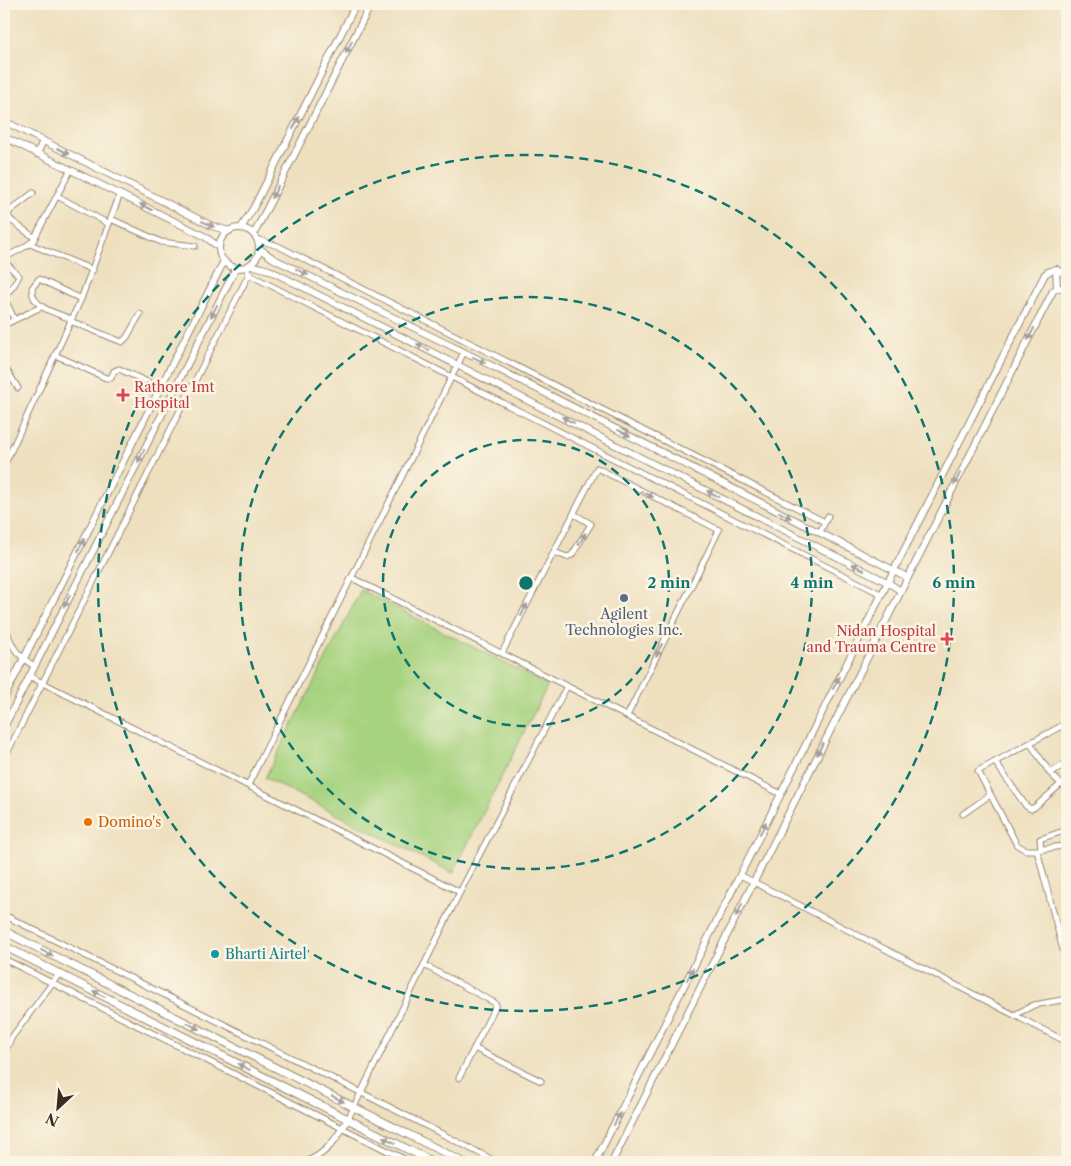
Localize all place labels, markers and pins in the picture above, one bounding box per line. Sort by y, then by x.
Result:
place label: Rathore Imt Hospital [134,378,215,412]
marker: Rathore Imt Hospital [116,388,130,402]
centre of rings [517,574,535,592]
marker: Agilent Technologies Inc. [618,592,630,604]
place label: Agilent Technologies Inc. [565,605,683,639]
place label: Nidan Hospital and Trauma Centre [807,622,936,656]
marker: Nidan Hospital and Trauma Centre [940,632,954,646]
place label: Domino's [98,813,161,831]
marker: Domino's [82,816,94,828]
place label: Bharti Airtel [225,945,307,963]
marker: Bharti Airtel [209,948,221,960]

